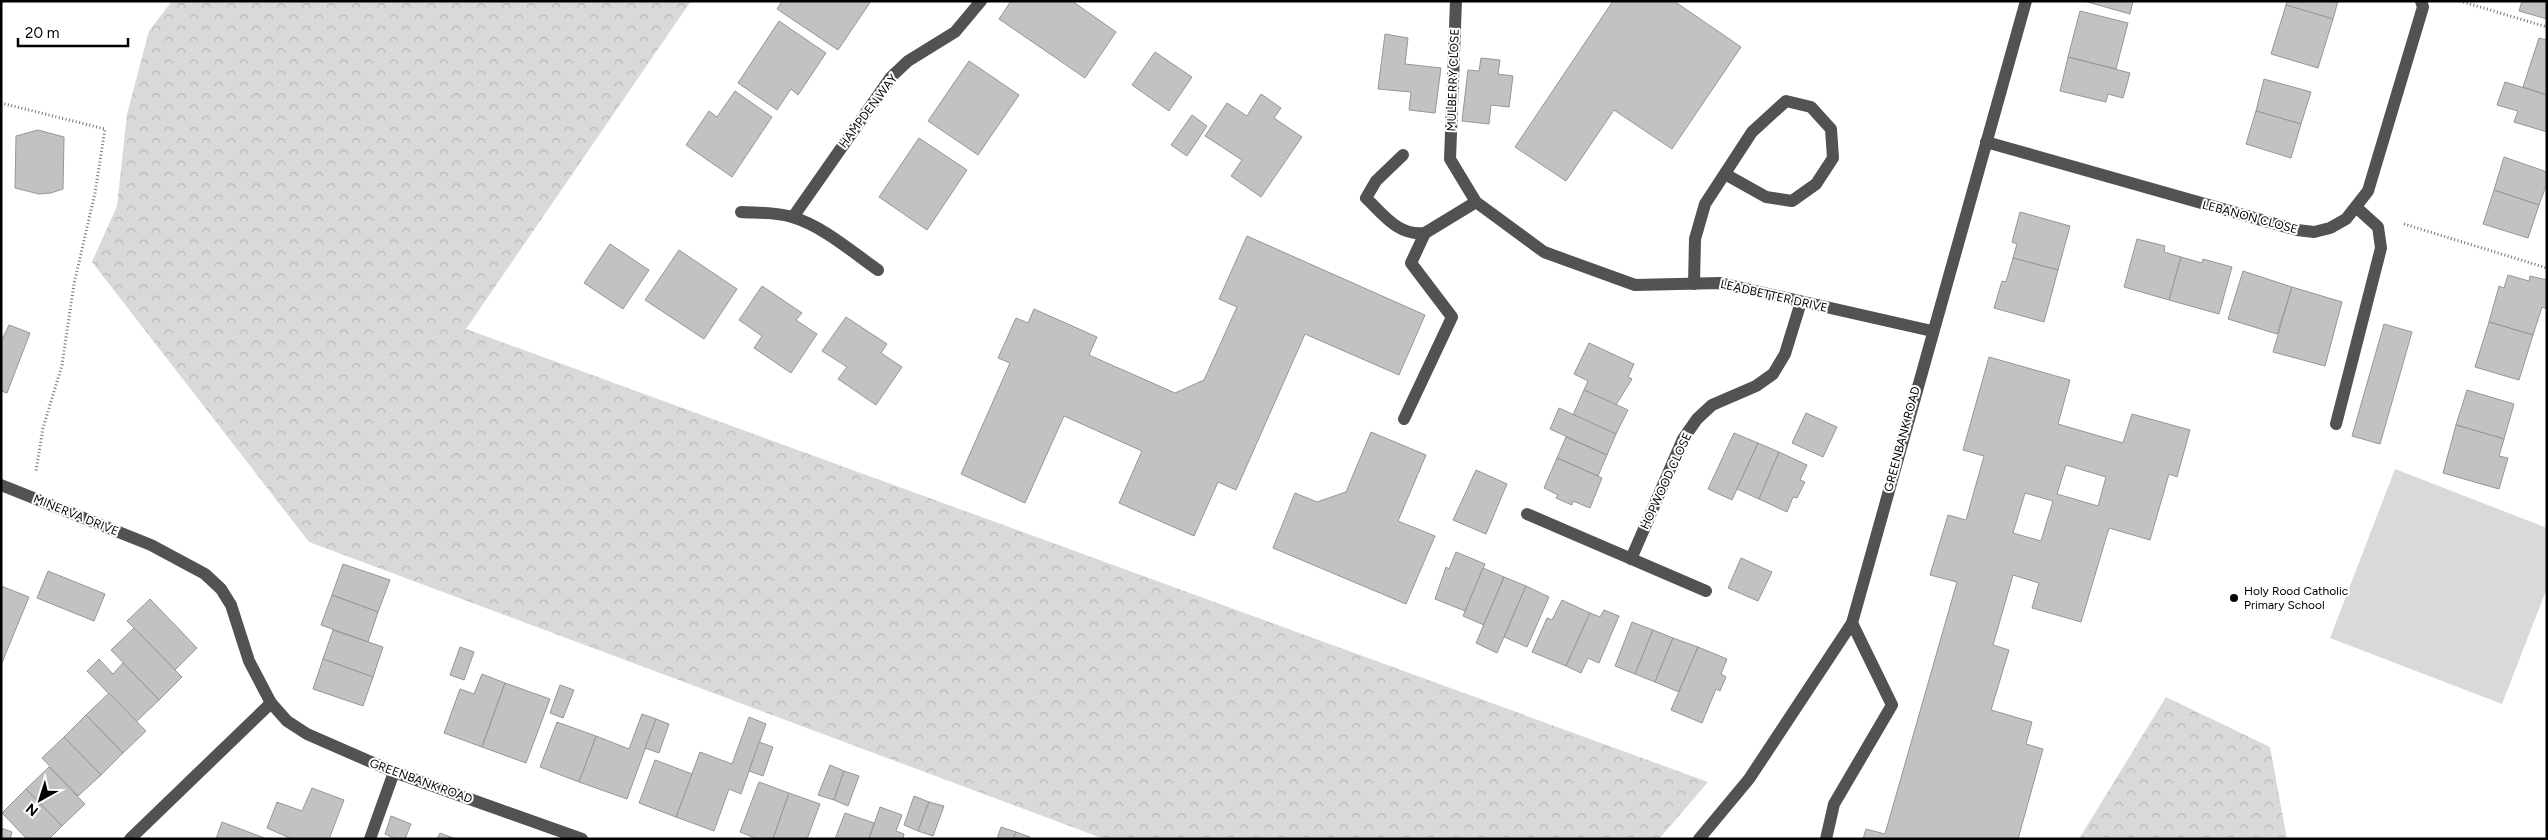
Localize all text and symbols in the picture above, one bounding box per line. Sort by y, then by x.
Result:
scale bar [18,15,128,47]
text: 20 m [25,24,59,42]
street label: MULBERRY CLOSE [1444,28,1462,132]
street label: HAMPDEN WAY [836,71,901,150]
street label: LEBANON CLOSE [2201,198,2299,236]
street label: LEADBETTER DRIVE [1719,277,1829,315]
street label: GREENBANK ROAD [1881,385,1923,493]
street label: HOPWOOD CLOSE [1637,430,1695,532]
street label: MINERVA DRIVE [31,492,121,538]
place label: Holy Rood Catholic Primary School [2244,584,2349,612]
marker: Holy Rood Catholic Primary School [2228,592,2240,604]
street label: GREENBANK ROAD [368,756,474,806]
north arrow [15,775,65,825]
text: N [23,800,42,820]

